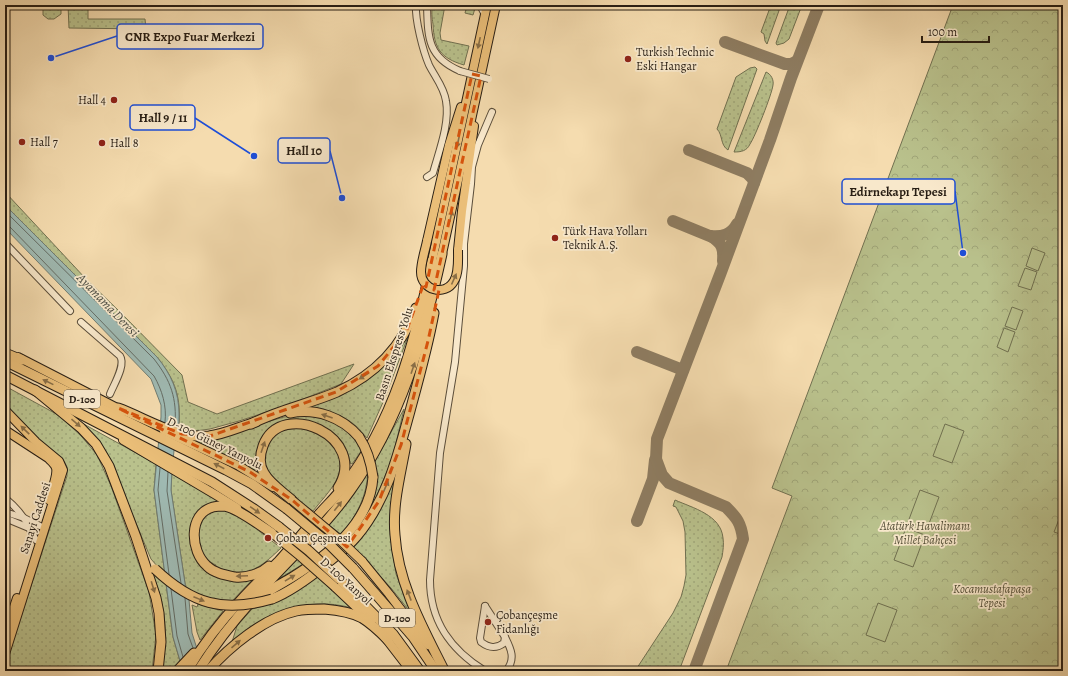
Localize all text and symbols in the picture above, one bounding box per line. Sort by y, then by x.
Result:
scale bar [922,18,989,44]
callout: CNR Expo Fuar Merkezi [117,24,263,49]
text: 100 m [928,24,957,40]
text: CNR Expo Fuar Merkezi [125,28,255,45]
one-way arrow [475,37,481,49]
place label: Turkish Technic Eski Hangar [636,44,714,74]
marker: Turkish Technic Eski Hangar [623,54,633,64]
place label: Hall 4 [78,92,107,108]
marker: Hall 4 [109,95,119,105]
callout: Hall 9 / 11 [130,105,195,130]
text: Hall 9 / 11 [138,109,188,126]
place label: Hall 7 [30,134,59,150]
place label: Hall 8 [110,135,139,151]
one-way arrow [454,136,460,148]
marker: Hall 7 [17,137,27,147]
marker: Hall 8 [97,138,107,148]
callout: Hall 10 [278,138,330,163]
text: Hall 10 [286,142,322,159]
callout: Edirnekapı Tepesi [842,179,955,204]
text: Edirnekapı Tepesi [849,183,947,200]
one-way arrow [448,210,454,222]
place label: Türk Hava Yolları Teknik A.Ş. [563,223,647,253]
marker: Türk Hava Yolları Teknik A.Ş. [550,233,560,243]
water label: Ayamama Deresi [73,269,143,341]
one-way arrow [451,273,457,285]
street label: Basın Ekspress Yolu [371,305,417,403]
one-way arrow [410,361,416,373]
one-way arrow [358,373,370,380]
one-way arrow [43,379,54,385]
road number: D-100 [64,390,100,408]
street label: D-100 Güney Yanyolu [165,413,266,473]
one-way arrow [320,413,332,419]
one-way arrow [71,419,82,428]
one-way arrow [19,426,30,435]
one-way arrow [261,440,267,452]
one-way arrow [213,463,224,469]
street label: Sanayi Caddesi [16,480,54,556]
one-way arrow [383,480,390,492]
one-way arrow [334,501,342,512]
one-way arrow [249,506,260,514]
park label: Atatürk Havalimanı Millet Bahçesi [879,518,970,548]
place label: Çoban Çeşmesi [276,530,351,546]
marker: Çoban Çeşmesi [263,533,273,543]
street label: D-100 Yanyol [317,554,375,608]
one-way arrow [236,573,248,580]
one-way arrow [284,574,296,581]
one-way arrow [150,581,156,593]
park label: Kocamustafapaşa Tepesi [953,581,1031,611]
one-way arrow [405,589,411,601]
one-way arrow [193,596,204,602]
place label: Çobançeşme Fidanlığı [496,607,558,637]
road number: D-100 [379,609,415,627]
marker: Çobançeşme Fidanlığı [483,617,493,627]
one-way arrow [231,639,242,648]

